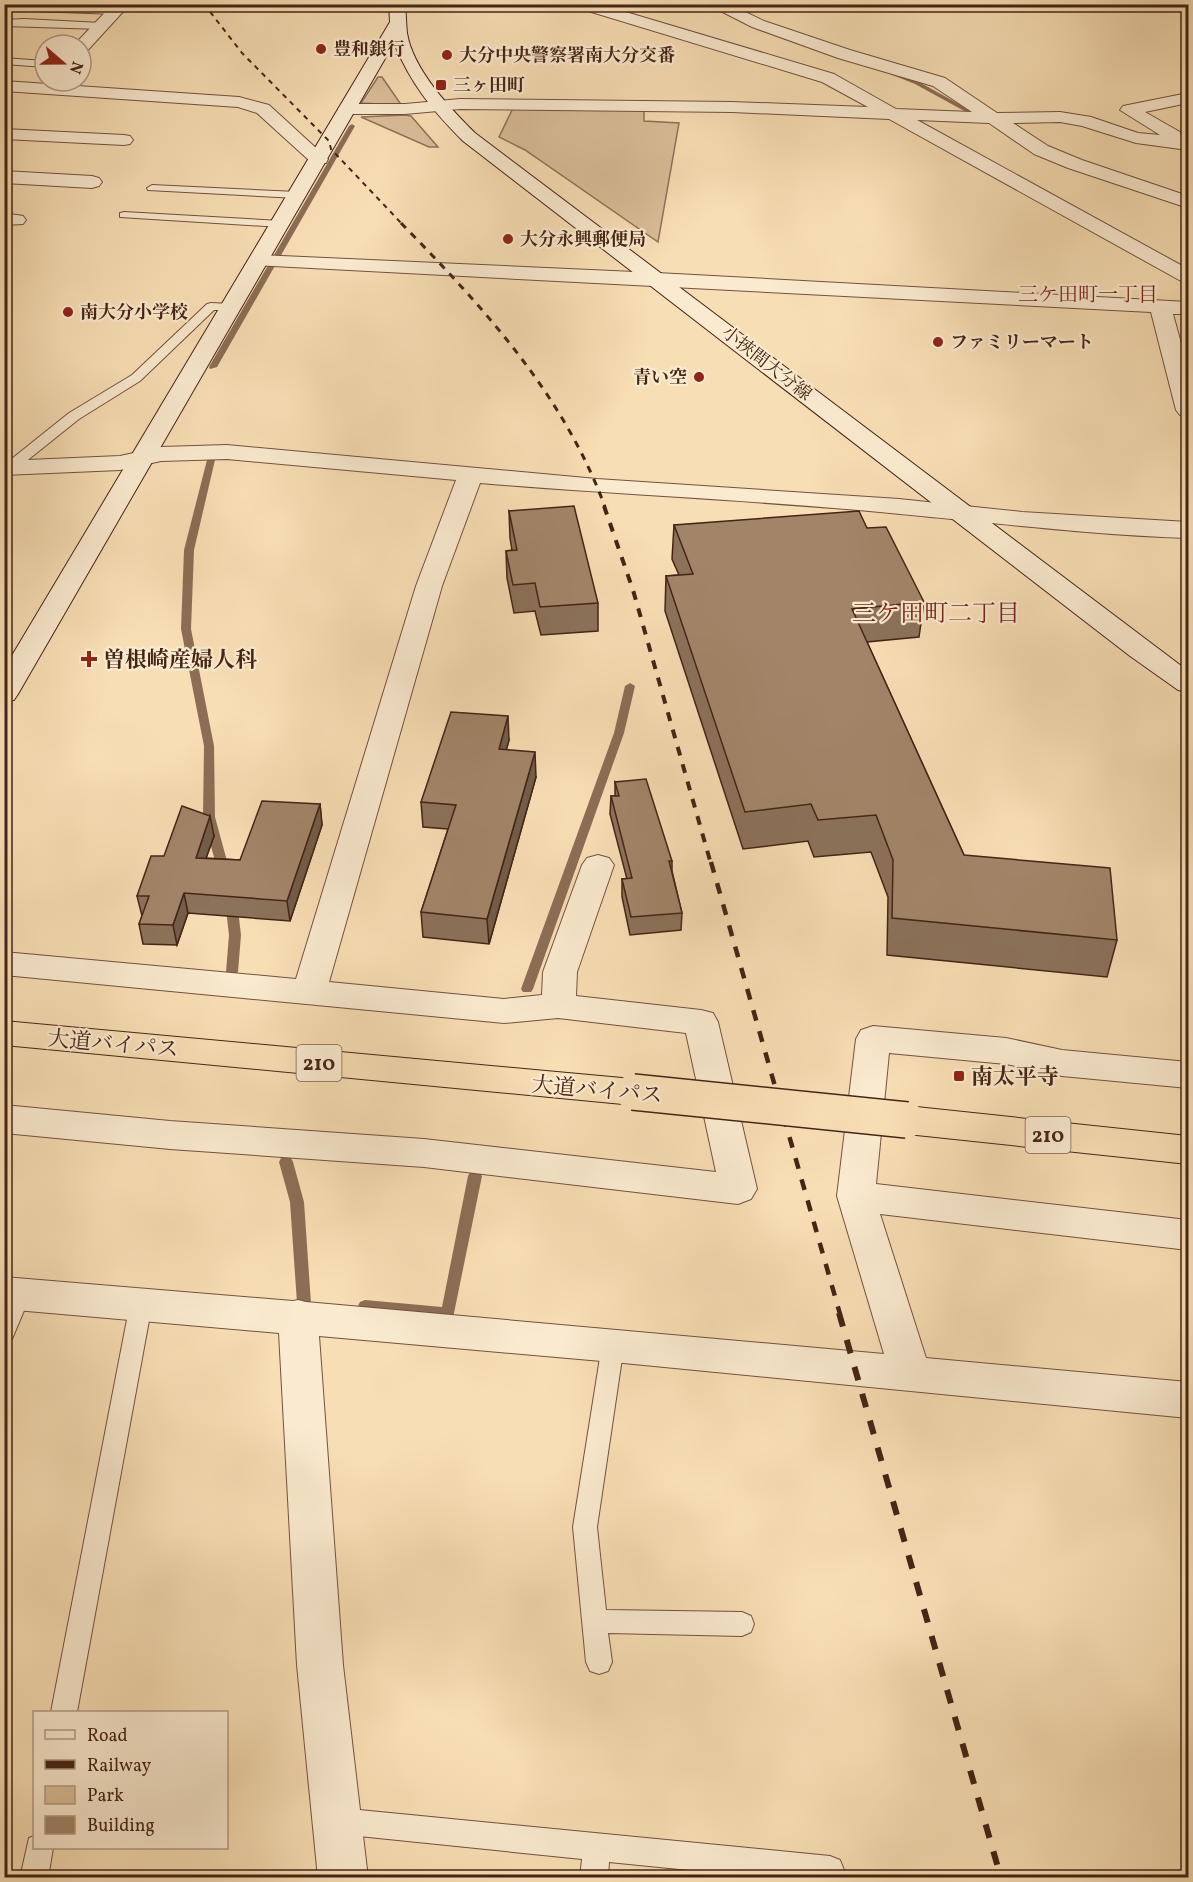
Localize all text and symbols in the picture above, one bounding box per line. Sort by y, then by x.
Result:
north arrow [33,33,93,93]
place label: 豊和銀行 [333,38,405,63]
marker: 豊和銀行 [314,42,328,56]
place label: 大分中央警察署南大分交番 [459,44,675,69]
marker: 大分中央警察署南大分交番 [440,48,454,62]
text: N [63,58,88,77]
place label: 三ヶ田町 [453,74,525,99]
marker: 三ヶ田町 [434,78,448,92]
place label: 大分永興郵便局 [520,228,646,253]
marker: 大分永興郵便局 [501,232,515,246]
district label: 三ケ田町一丁目 [1018,282,1158,310]
place label: 南大分小学校 [80,301,188,326]
marker: 南大分小学校 [61,305,75,319]
street label: 小挾間大分線 [716,321,816,407]
place label: ファミリーマート [950,331,1094,356]
marker: ファミリーマート [931,335,945,349]
place label: 青い空 [633,366,687,391]
marker: 青い空 [692,370,706,384]
district label: 三ケ田町二丁目 [852,598,1020,632]
place label: 曽根崎産婦人科 [103,646,257,677]
marker: 曽根崎産婦人科 [80,650,98,668]
street label: 大道バイパス [46,1024,180,1067]
road number: 210 [296,1045,342,1081]
place label: 南太平寺 [971,1063,1059,1094]
marker: 南太平寺 [952,1069,966,1083]
street label: 大道バイパス [530,1070,664,1113]
road number: 210 [1026,1117,1070,1153]
legend [33,1711,228,1849]
text: Road [87,1724,128,1749]
text: Railway [87,1754,151,1779]
text: Park [87,1784,124,1809]
text: Building [87,1814,155,1839]

